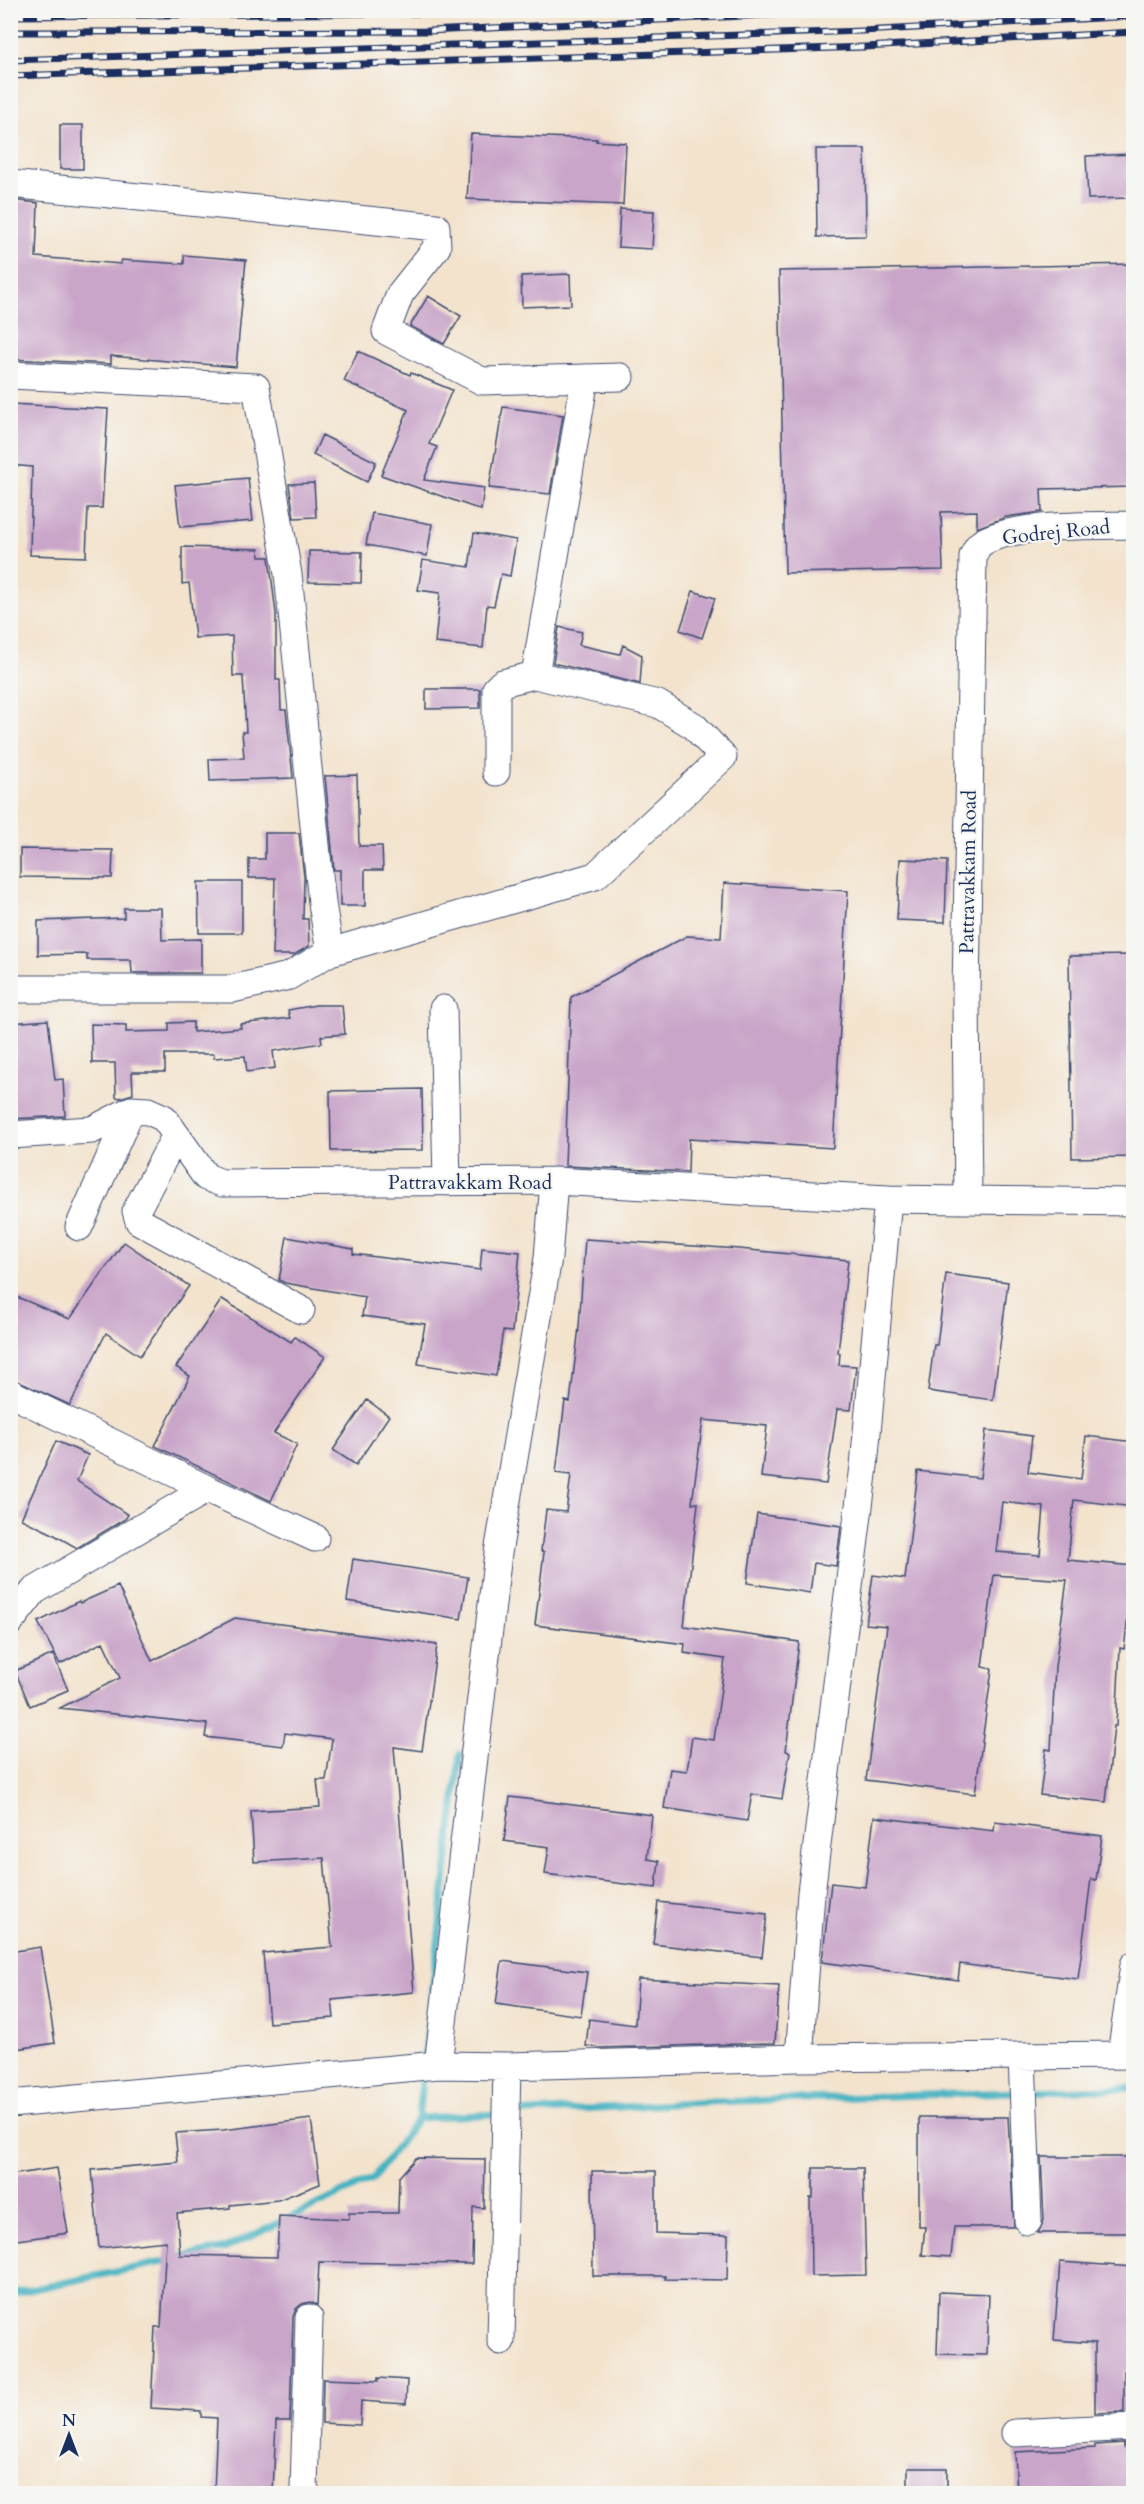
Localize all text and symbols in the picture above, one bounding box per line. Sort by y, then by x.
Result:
street label: Godrej Road [1001,513,1112,551]
street label: Pattravakkam Road [953,789,983,954]
street label: Pattravakkam Road [388,1169,552,1196]
north arrow [39,2405,99,2465]
text: N [62,2410,76,2432]

